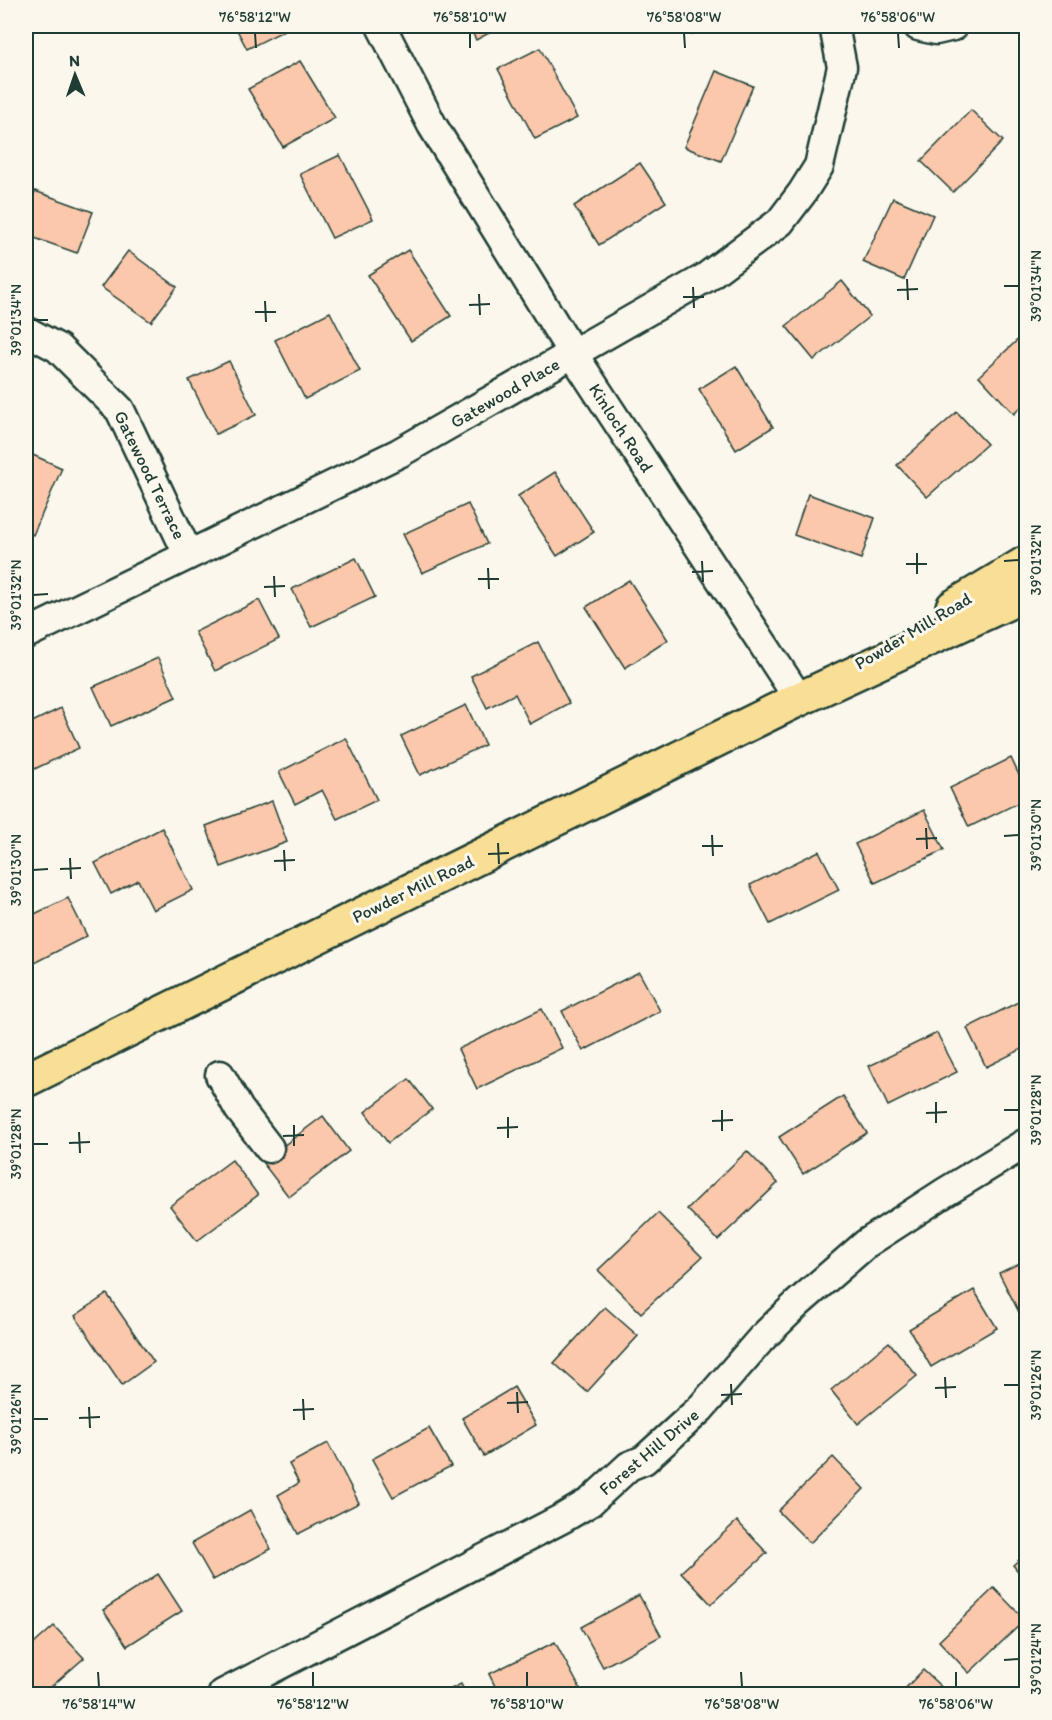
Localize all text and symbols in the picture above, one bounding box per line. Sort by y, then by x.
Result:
text: 76°58'12"W [219,8,291,26]
text: 76°58'10"W [433,8,507,26]
text: 76°58'08"W [647,8,721,26]
text: 76°58'06"W [861,8,935,26]
north arrow [45,45,105,105]
text: N [69,51,80,70]
text: 39°01'34"N [1027,250,1045,322]
text: 39°01'34"N [7,284,25,356]
street label: Gatewood Place [446,353,564,433]
street label: Kinloch Road [584,379,658,477]
street label: Gatewood Terrace [109,407,191,543]
text: 39°01'32"N [1027,524,1045,596]
text: 39°01'32"N [7,559,25,631]
street label: Powder Mill Road [851,587,976,675]
text: 39°01'30"N [1027,799,1045,871]
text: 39°01'30"N [7,834,25,906]
street label: Powder Mill Road [349,850,478,928]
text: 39°01'28"N [1027,1074,1045,1146]
text: 39°01'28"N [7,1108,25,1180]
text: 39°01'26"N [1027,1350,1045,1420]
text: 39°01'26"N [7,1384,25,1454]
street label: Forest Hill Drive [595,1404,703,1500]
text: 39°01'24"N [1027,1623,1045,1695]
text: 76°58'14"W [63,1695,136,1713]
text: 76°58'12"W [277,1695,349,1713]
text: 76°58'10"W [490,1695,564,1713]
text: 76°58'08"W [705,1695,779,1713]
text: 76°58'06"W [919,1695,993,1713]

